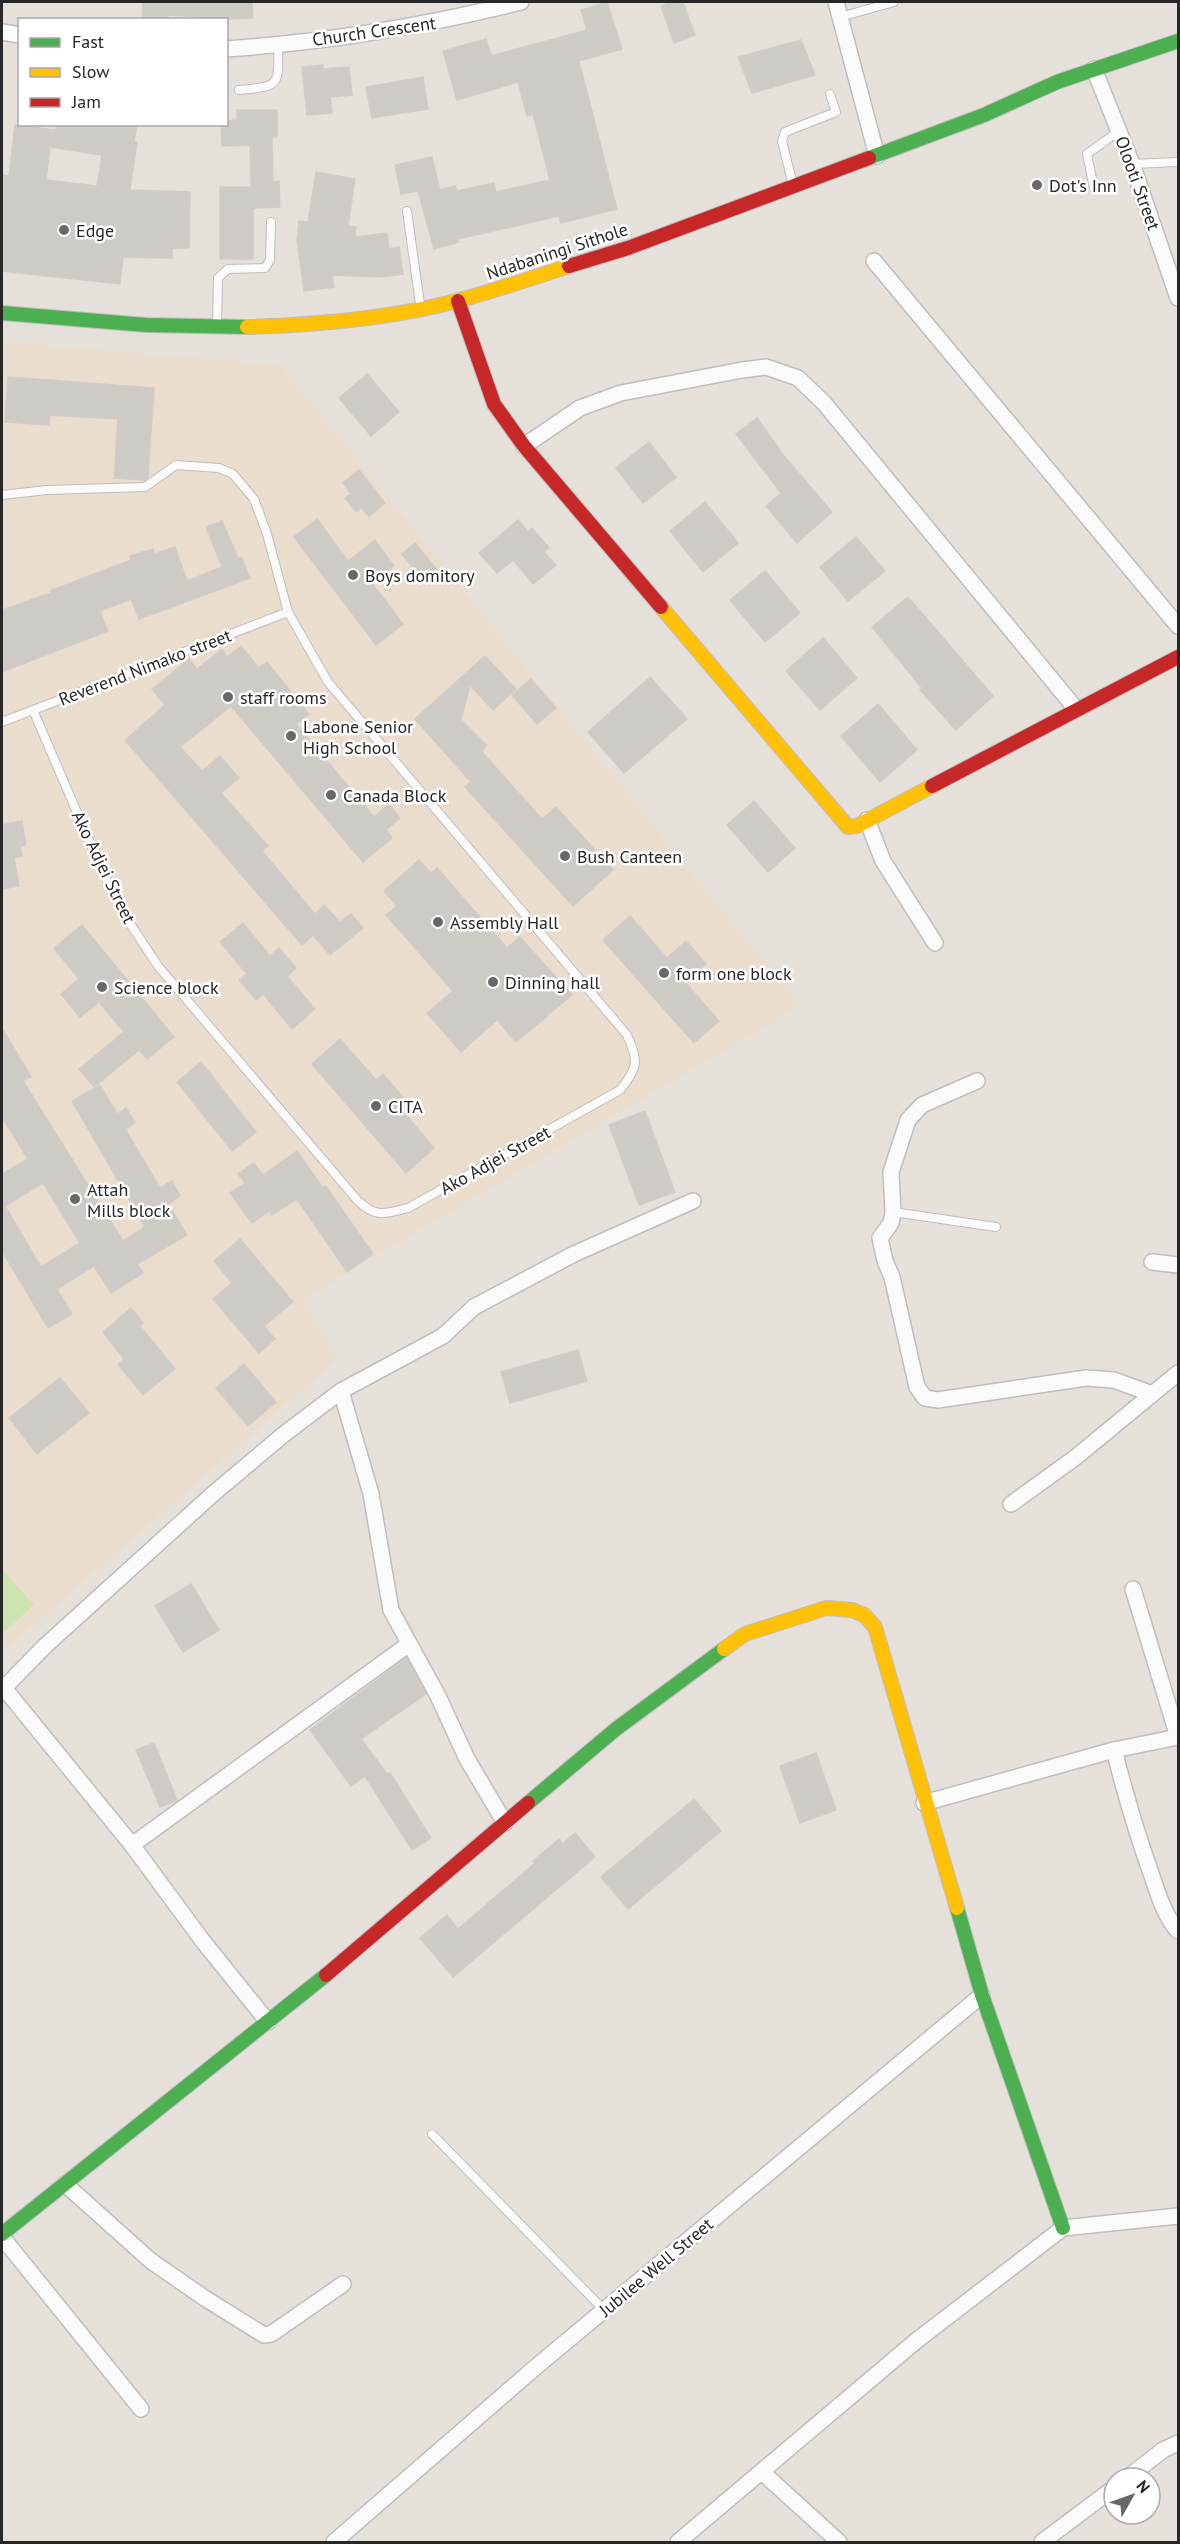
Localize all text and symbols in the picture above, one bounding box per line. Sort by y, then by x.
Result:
street label: Church Crescent [311,11,437,51]
legend [18,18,228,126]
text: Fast [72,30,104,53]
text: Slow [72,60,110,83]
text: Jam [71,90,101,113]
street label: Olooti Street [1110,133,1166,233]
place label: Dot's Inn [1049,174,1117,197]
marker: Dot's Inn [1030,178,1044,192]
street label: Ndabaningi Sithole [483,217,631,285]
place label: Edge [76,219,114,242]
marker: Edge [57,223,71,237]
place label: Boys domitory [365,564,475,587]
marker: Boys domitory [346,568,360,582]
street label: Reverend Nimako street [55,623,235,711]
place label: staff rooms [240,686,327,709]
marker: staff rooms [221,690,235,704]
place label: Labone Senior High School [303,715,413,759]
marker: Labone Senior High School [284,729,298,743]
place label: Canada Block [343,784,447,807]
marker: Canada Block [324,788,338,802]
street label: Ako Adjei Street [67,807,141,927]
place label: Bush Canteen [577,845,682,868]
marker: Bush Canteen [558,849,572,863]
place label: Assembly Hall [450,911,559,934]
marker: Assembly Hall [431,915,445,929]
place label: form one block [676,962,792,985]
marker: form one block [657,966,671,980]
place label: Dinning hall [505,971,600,994]
marker: Dinning hall [486,975,500,989]
place label: Science block [114,976,219,999]
marker: Science block [95,980,109,994]
place label: CITA [388,1095,423,1118]
marker: CITA [369,1099,383,1113]
street label: Ako Adjei Street [436,1120,554,1200]
place label: Attah Mills block [87,1178,171,1222]
marker: Attah Mills block [68,1192,82,1206]
street label: Jubilee Well Street [593,2213,718,2322]
north arrow [1102,2466,1162,2526]
text: N [1132,2476,1155,2497]

